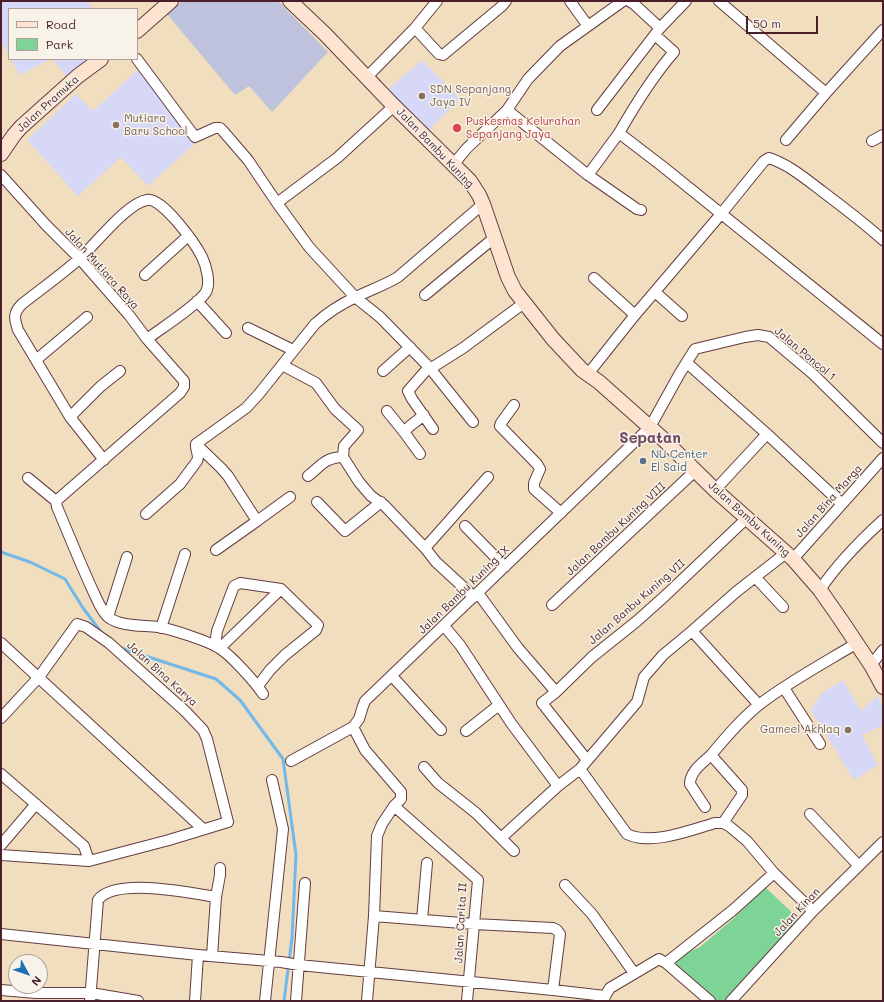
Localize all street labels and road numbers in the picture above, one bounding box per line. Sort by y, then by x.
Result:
street label: Jalan Pramuka [14,73,82,135]
street label: Jalan Bambu Kuning [394,105,476,191]
street label: Jalan Mutiara Raya [62,226,142,312]
street label: Jalan Poncol 1 [772,325,838,383]
street label: Jalan Bina Marga [793,462,865,540]
street label: Jalan Bambu Kuning [705,479,793,559]
street label: Jalan Bambu Kuning VIII [564,480,668,578]
street label: Jalan Bambu Kuning IX [416,543,512,637]
street label: Jalan Banbu Kuning VII [586,557,688,647]
street label: Jalan Bina Karya [124,639,200,709]
street label: Jalan Carita II [452,882,470,964]
street label: Jalan Kinan [771,885,823,939]

